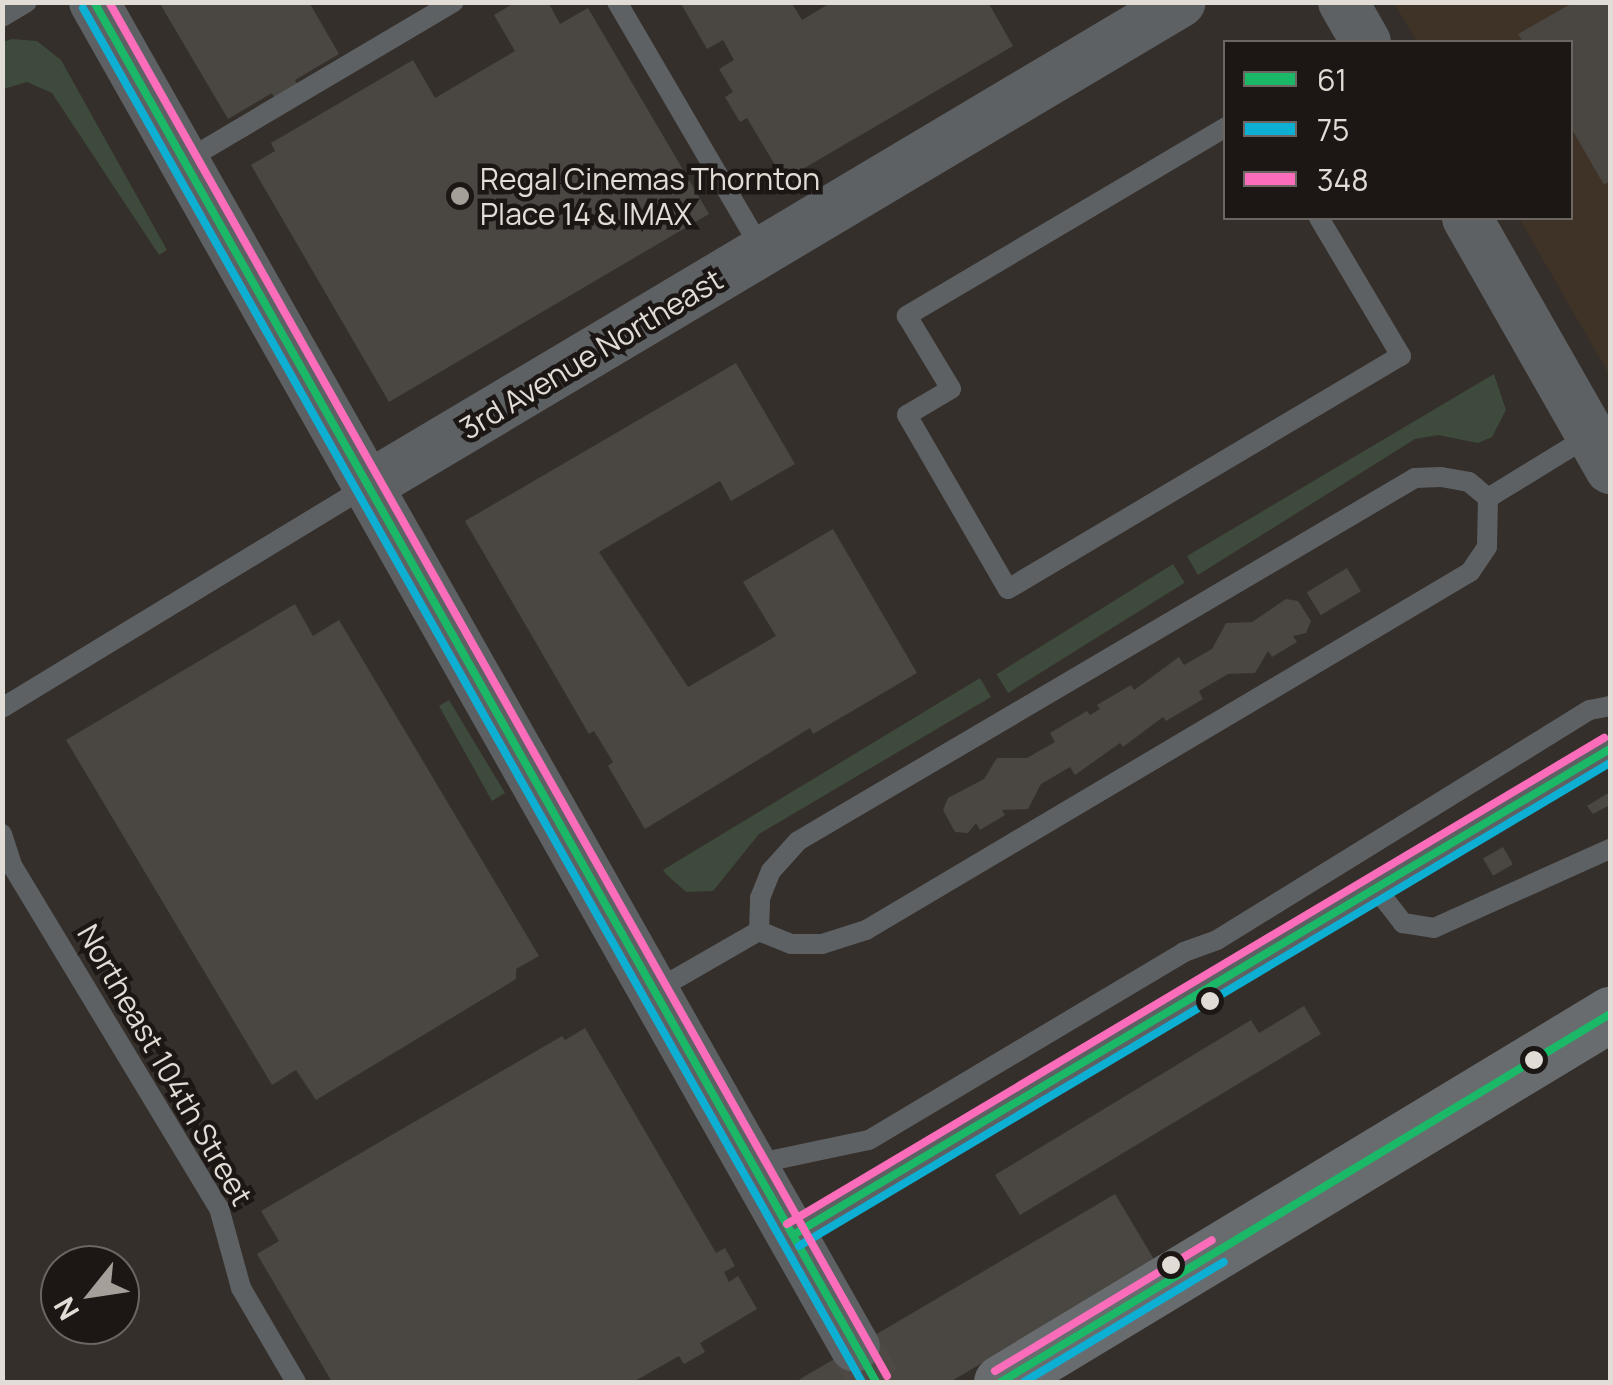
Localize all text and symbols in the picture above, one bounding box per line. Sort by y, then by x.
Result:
legend [1223,40,1573,220]
text: 61 [1317,59,1347,100]
text: 75 [1317,109,1349,150]
text: 348 [1317,159,1369,200]
place label: Regal Cinemas Thornton Place 14 & IMAX [480,161,820,232]
marker: Regal Cinemas Thornton Place 14 & IMAX [449,185,471,207]
street label: 3rd Avenue Northeast [453,261,729,447]
street label: Northeast 104th Street [70,918,260,1212]
unlabelled marker [1200,991,1220,1011]
unlabelled marker [1524,1050,1544,1070]
north arrow [40,1245,140,1345]
unlabelled marker [1161,1255,1181,1275]
text: N [44,1291,87,1327]

